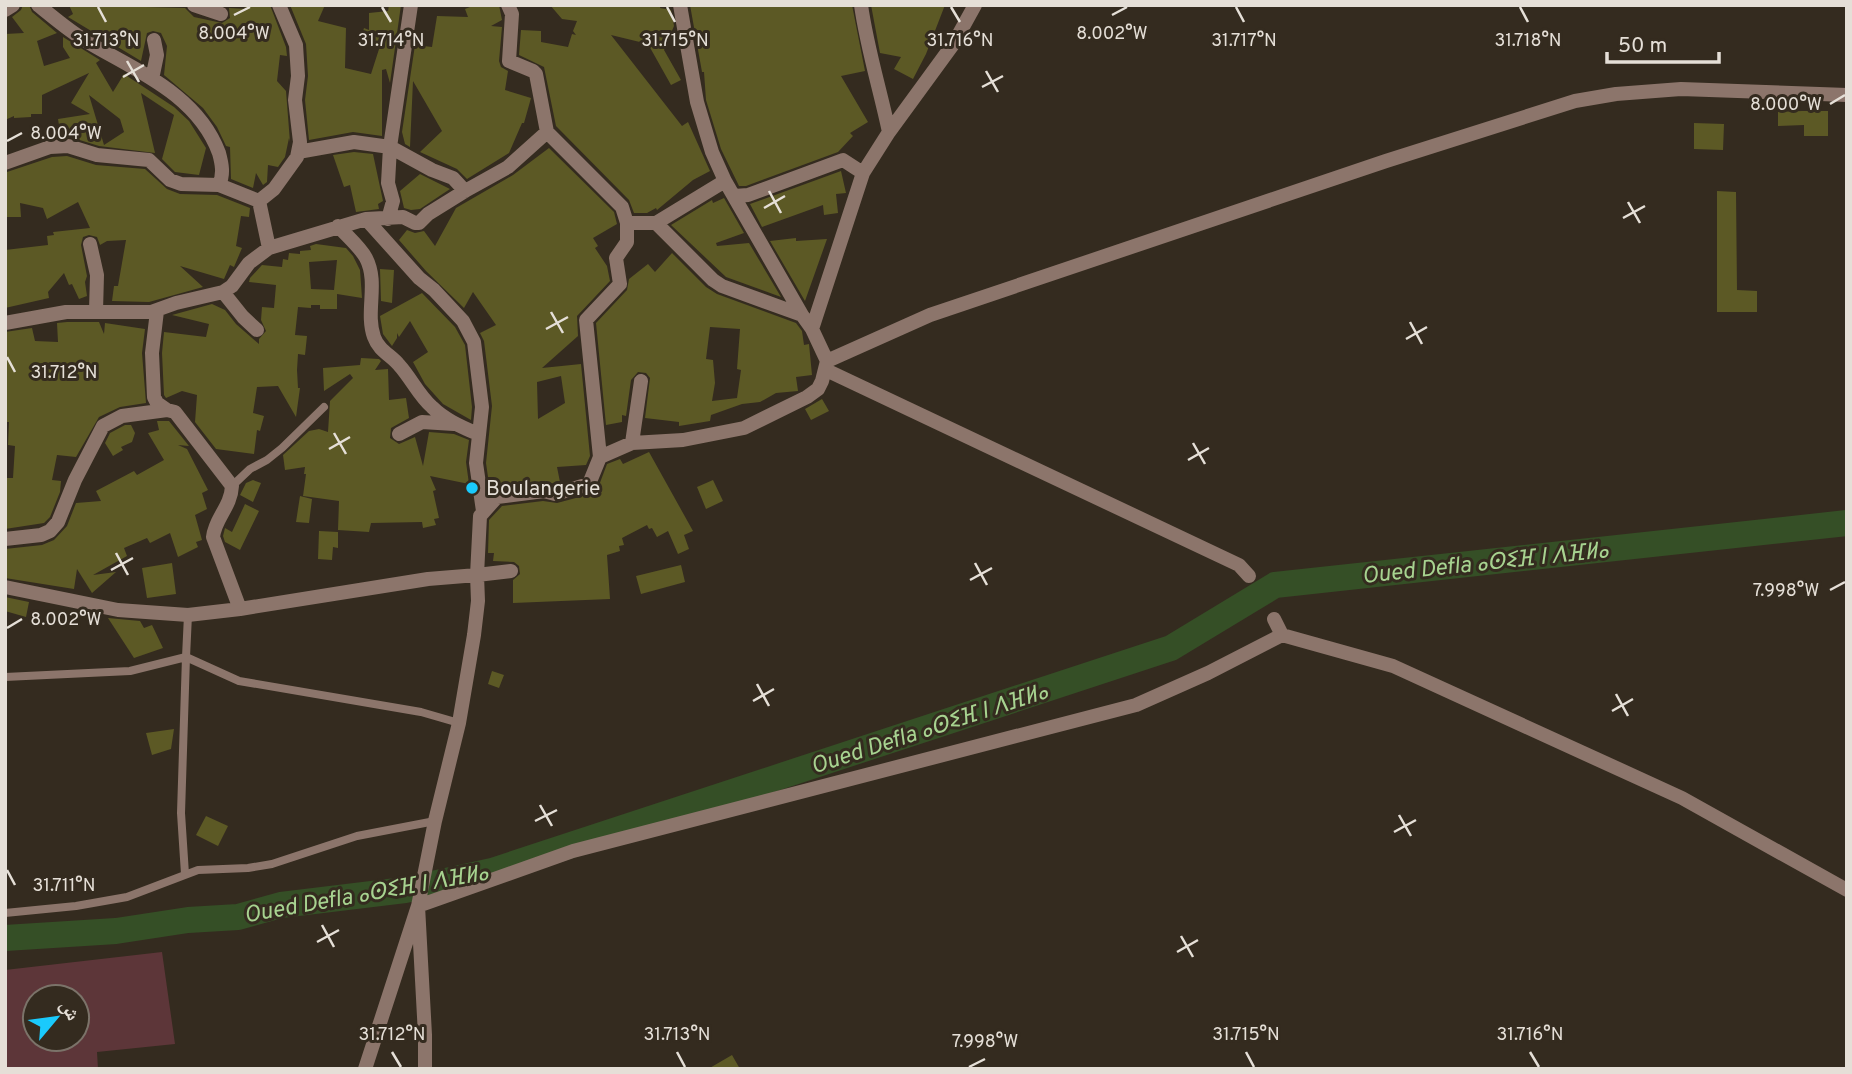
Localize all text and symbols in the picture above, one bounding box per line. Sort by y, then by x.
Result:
scale bar [1607,21,1719,65]
text: 8.004°W [198,23,270,46]
text: 8.002°W [1076,23,1148,46]
text: 31.713°N [72,30,140,53]
text: 31.714°N [357,30,425,53]
text: 31.715°N [641,30,709,53]
text: 31.716°N [927,30,993,53]
text: 31.717°N [1211,30,1277,53]
text: 31.718°N [1494,30,1562,53]
text: 50 m [1618,33,1667,60]
text: 8.000°W [1750,94,1822,117]
text: 8.004°W [30,123,102,146]
text: 31.712°N [30,362,98,385]
place label: Boulangerie [486,476,600,503]
marker: Boulangerie [464,480,480,496]
water label: Oued Defla ⴰⵙⵉⴼ ⵏ ⴷⴼⵍⴰ [1361,537,1611,592]
text: 7.998°W [1753,580,1819,603]
text: 8.002°W [30,609,102,632]
water label: Oued Defla ⴰⵙⵉⴼ ⵏ ⴷⴼⵍⴰ [808,678,1053,782]
water label: Oued Defla ⴰⵙⵉⴼ ⵏ ⴷⴼⵍⴰ [242,860,492,931]
text: 31.711°N [33,875,95,898]
north arrow [21,983,91,1053]
text: ش [54,996,85,1025]
text: 31.712°N [358,1024,426,1047]
text: 31.713°N [643,1024,711,1047]
text: 31.715°N [1212,1024,1280,1047]
text: 31.716°N [1497,1024,1563,1047]
text: 7.998°W [952,1031,1018,1054]

